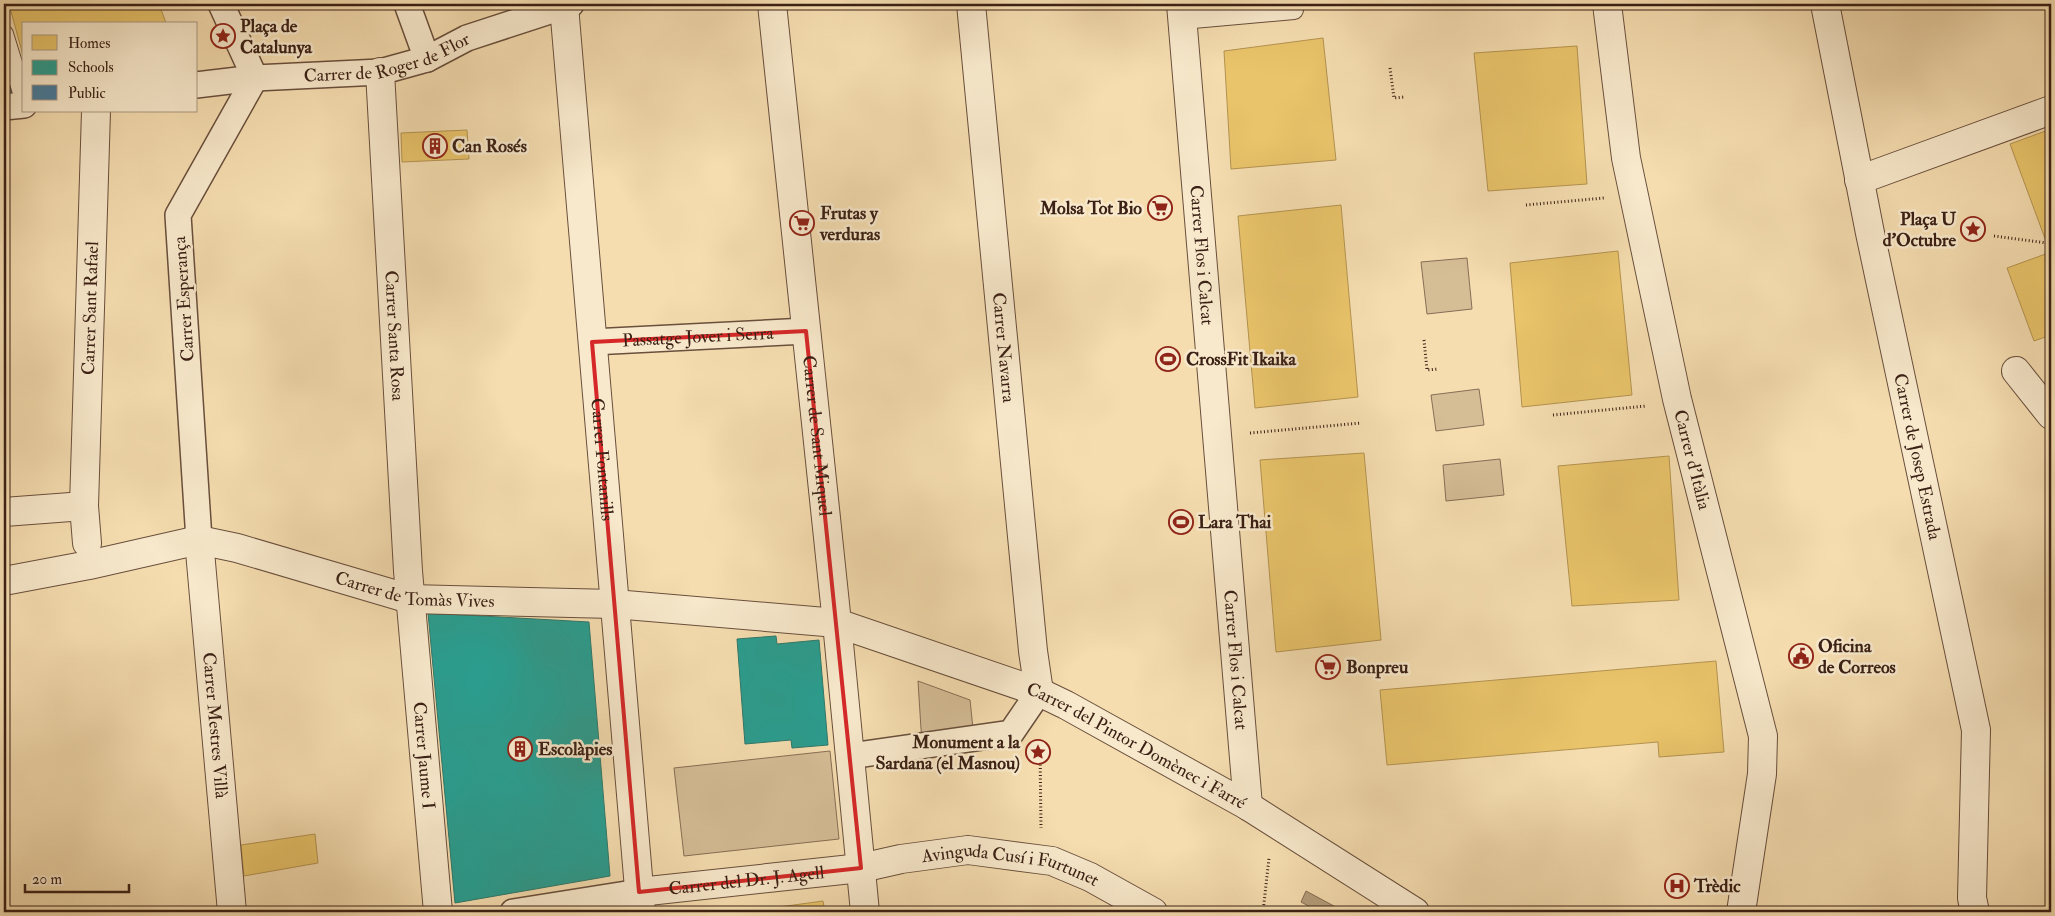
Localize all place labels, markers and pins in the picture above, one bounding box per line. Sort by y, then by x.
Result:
place label: Plaça de Catalunya [240,15,313,59]
place icon: Plaça de Catalunya [210,23,236,49]
building icon: Can Rosés [422,133,448,159]
place label: Can Rosés [452,135,527,158]
supermarket icon: Molsa Tot Bio [1147,195,1173,221]
place label: Molsa Tot Bio [1039,197,1142,220]
place label: Frutas y verduras [819,202,880,246]
place label: Plaça U d'Octubre [1883,208,1957,252]
supermarket icon: Frutas y verduras [789,210,815,236]
place icon: Plaça U d'Octubre [1960,216,1986,242]
sports icon: CrossFit Ikaika [1155,346,1181,372]
place label: CrossFit Ikaika [1186,348,1296,371]
sports icon: Lara Thai [1168,509,1194,535]
place label: Lara Thai [1198,511,1272,534]
place label: Oficina de Correos [1818,635,1896,679]
public building icon: Oficina de Correos [1788,643,1814,669]
supermarket icon: Bonpreu [1315,654,1341,680]
place label: Bonpreu [1346,656,1409,679]
place label: Monument a la Sardana (el Masnou) [875,731,1021,775]
building icon: Escolàpies [507,736,533,762]
place label: Escolàpies [538,738,612,761]
place icon: Monument a la Sardana (el Masnou) [1025,739,1051,765]
hospital icon: Trèdic [1664,873,1690,899]
place label: Trèdic [1693,875,1741,898]

